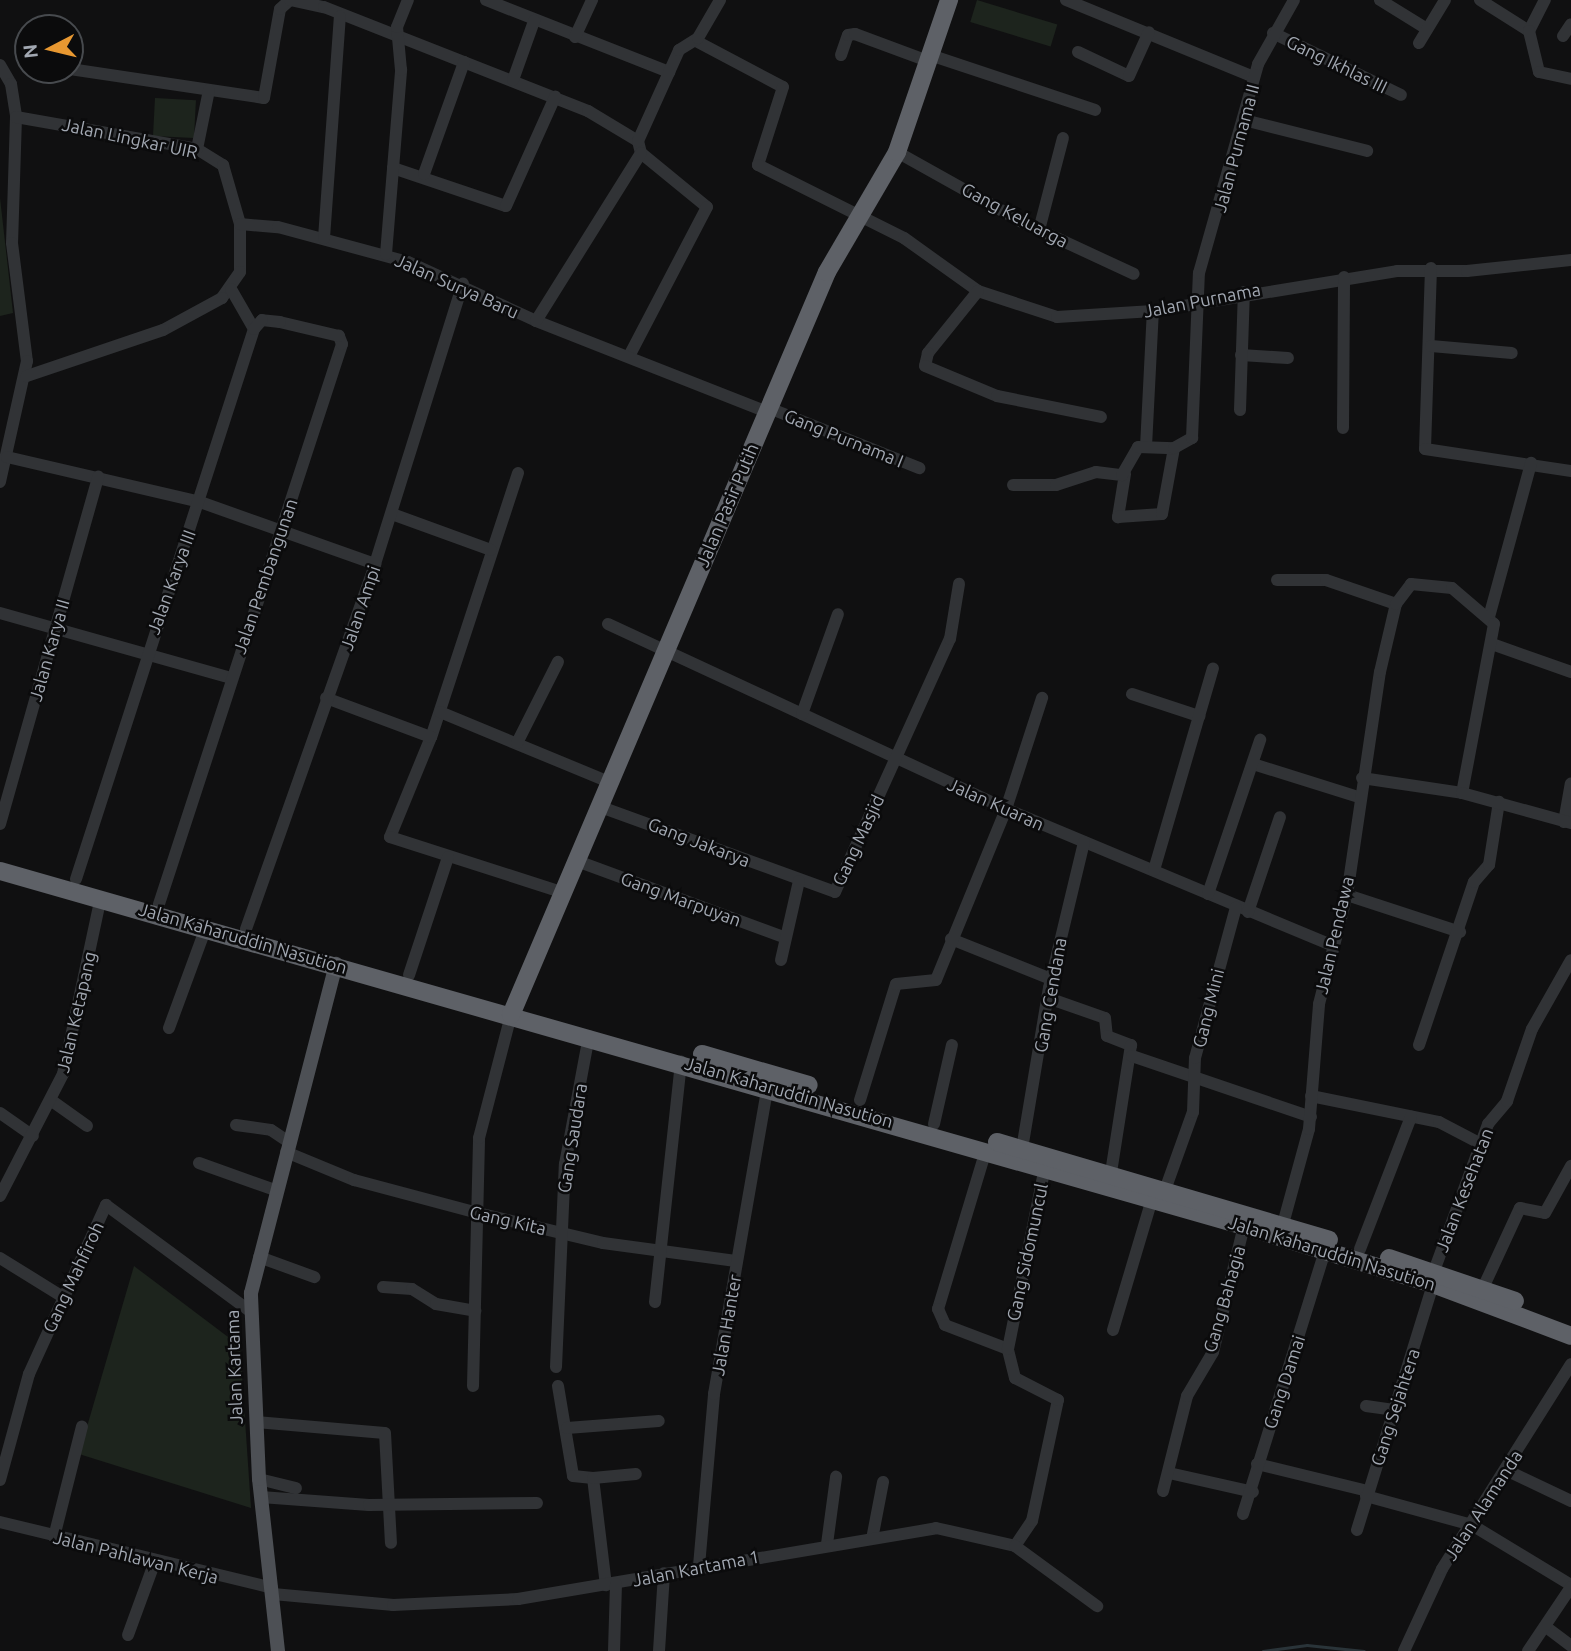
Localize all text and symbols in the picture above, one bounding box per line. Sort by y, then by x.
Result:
north arrow [14,14,84,84]
street label: Gang Ikhlas III [1283,30,1391,98]
text: N [18,43,42,60]
street label: Jalan Purnama II [1208,81,1264,215]
street label: Jalan Lingkar UIR [60,113,200,163]
street label: Gang Keluarga [958,178,1072,252]
street label: Jalan Surya Baru [392,249,522,323]
street label: Jalan Purnama [1142,278,1262,322]
street label: Gang Purnama I [781,404,907,472]
street label: Jalan Pasir Putih [691,440,763,570]
street label: Jalan Pembangunan [228,495,302,657]
street label: Jalan Karya III [142,527,200,637]
street label: Jalan Ampi [335,563,385,653]
street label: Jalan Karya II [24,596,74,704]
street label: Jalan Kuaran [944,773,1048,835]
street label: Gang Masjid [828,791,888,889]
street label: Gang Jakarya [645,813,753,871]
street label: Gang Marpuyan [618,867,744,931]
street label: Jalan Pendawa [1310,874,1358,996]
street label: Jalan Kaharuddin Nasution [136,898,350,978]
street label: Gang Cendana [1029,936,1071,1054]
street label: Jalan Ketapang [52,949,100,1075]
street label: Gang Mini [1188,966,1228,1050]
street label: Jalan Kaharuddin Nasution [682,1052,896,1132]
street label: Gang Saudara [553,1082,591,1194]
street label: Jalan Kesehatan [1430,1125,1498,1255]
street label: Gang Sidomuncul [1002,1181,1052,1323]
street label: Gang Kita [468,1201,548,1239]
street label: Jalan Kaharuddin Nasution [1226,1211,1438,1295]
street label: Gang Mahfiroh [38,1218,108,1336]
street label: Gang Bahagia [1198,1243,1250,1355]
street label: Jalan Hanter [706,1273,746,1377]
street label: Jalan Kartama [221,1309,247,1425]
street label: Gang Damai [1259,1333,1309,1431]
street label: Gang Sejahtera [1366,1346,1424,1468]
street label: Jalan Alamanda [1439,1446,1527,1564]
street label: Jalan Pahlawan Kerja [51,1526,221,1588]
street label: Jalan Kartama 1 [631,1545,761,1591]

